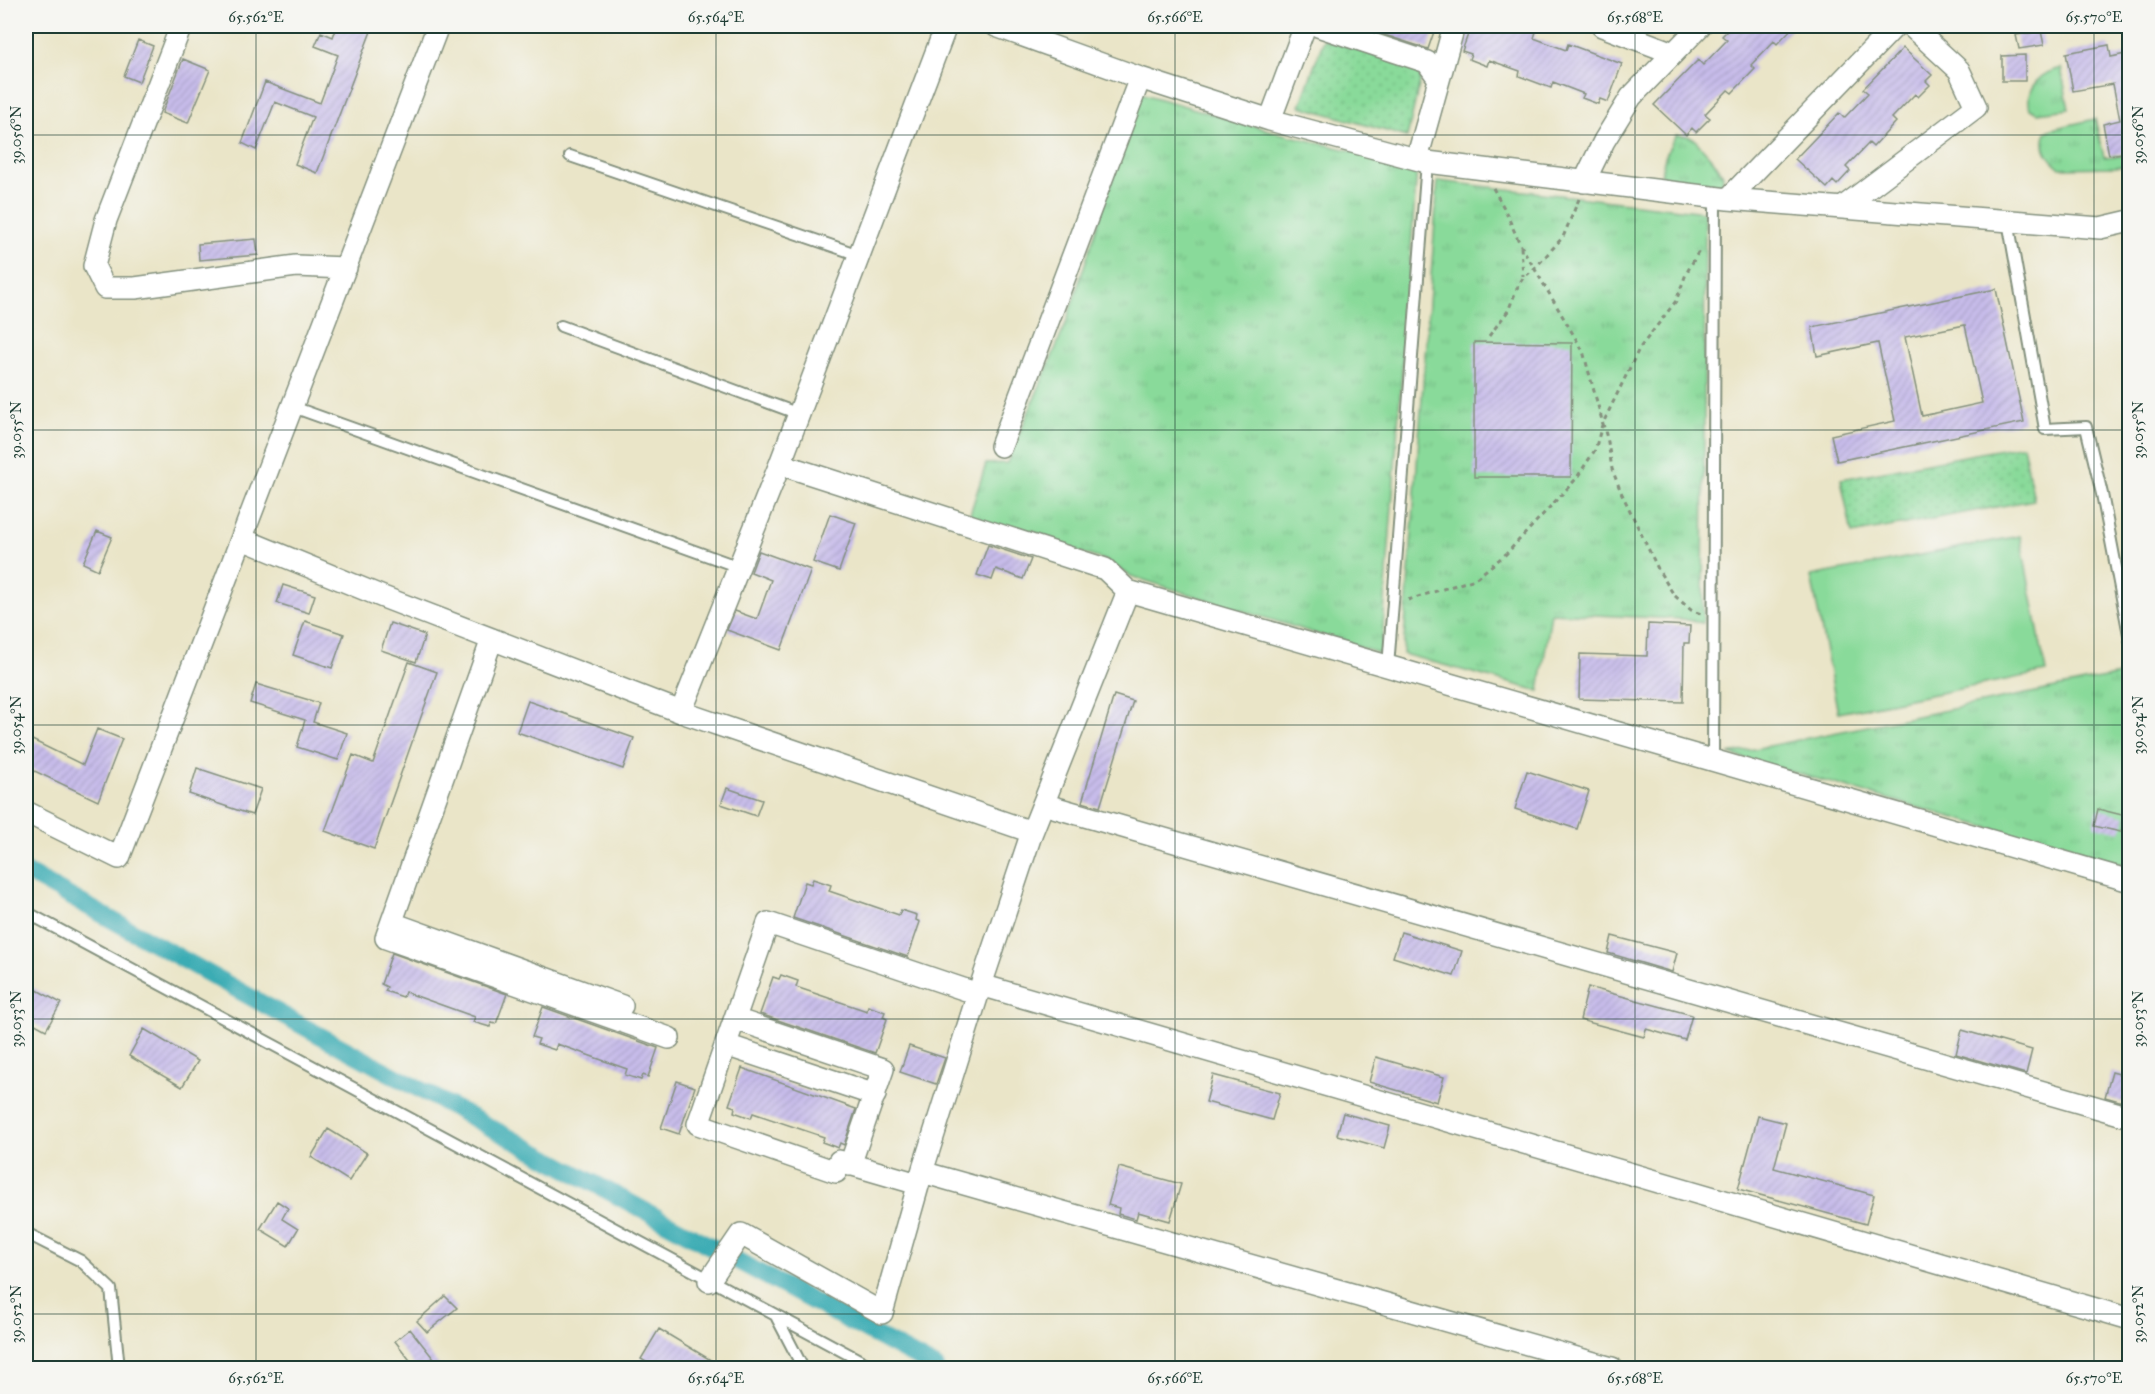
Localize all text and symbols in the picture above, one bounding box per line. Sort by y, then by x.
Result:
text: 65.562°E [228,8,284,26]
text: 65.564°E [688,8,744,26]
text: 65.566°E [1147,8,1203,26]
text: 65.568°E [1607,8,1663,26]
text: 65.570°E [2065,8,2123,26]
text: 39.056°N [7,105,25,164]
text: 39.056°N [2129,105,2147,164]
text: 39.055°N [7,401,25,459]
text: 39.055°N [2129,401,2147,459]
text: 39.054°N [7,695,25,755]
text: 39.054°N [2129,695,2147,755]
text: 39.053°N [7,990,25,1048]
text: 39.053°N [2129,990,2147,1048]
text: 39.052°N [7,1285,25,1343]
text: 39.052°N [2129,1285,2147,1343]
text: 65.562°E [228,1369,284,1387]
text: 65.564°E [688,1369,744,1387]
text: 65.566°E [1147,1369,1203,1387]
text: 65.568°E [1607,1369,1663,1387]
text: 65.570°E [2065,1369,2123,1387]

